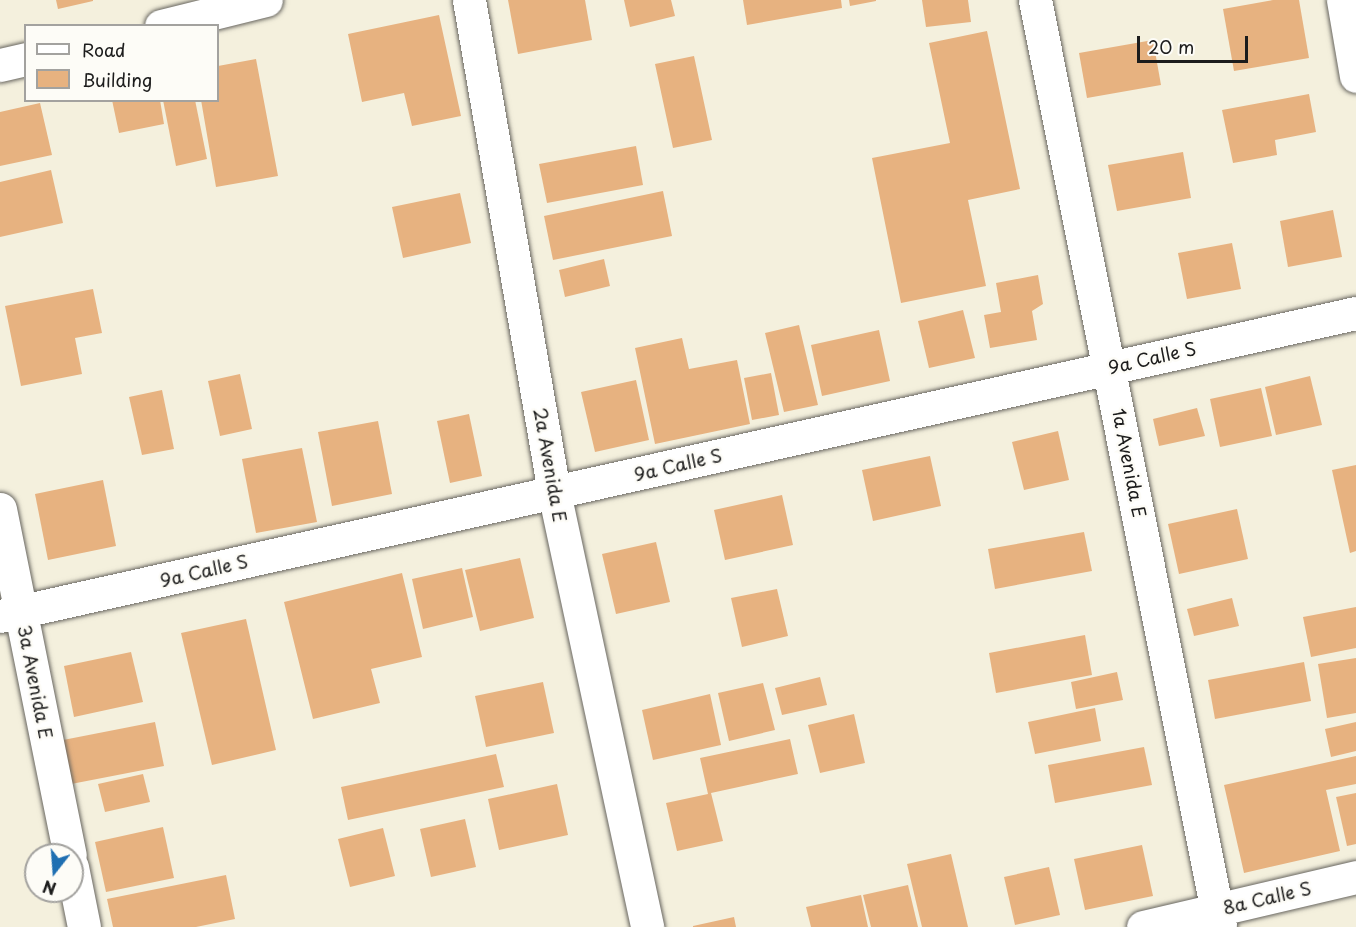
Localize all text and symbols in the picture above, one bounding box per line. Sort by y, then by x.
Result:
legend [24,24,219,102]
scale bar [1140,24,1251,62]
text: 20 m [1148,33,1194,60]
text: Road [82,36,126,63]
text: Building [82,66,152,93]
street label: 9a Calle S [1107,338,1197,378]
street label: 2a Avenida E [529,406,571,524]
street label: 1a Avenida E [1108,406,1150,520]
street label: 9a Calle S [633,445,723,485]
street label: 9a Calle S [159,551,249,591]
street label: 3a Avenida E [13,624,57,740]
north arrow [24,843,84,903]
text: N [40,875,59,902]
street label: 8a Calle S [1221,877,1313,919]

